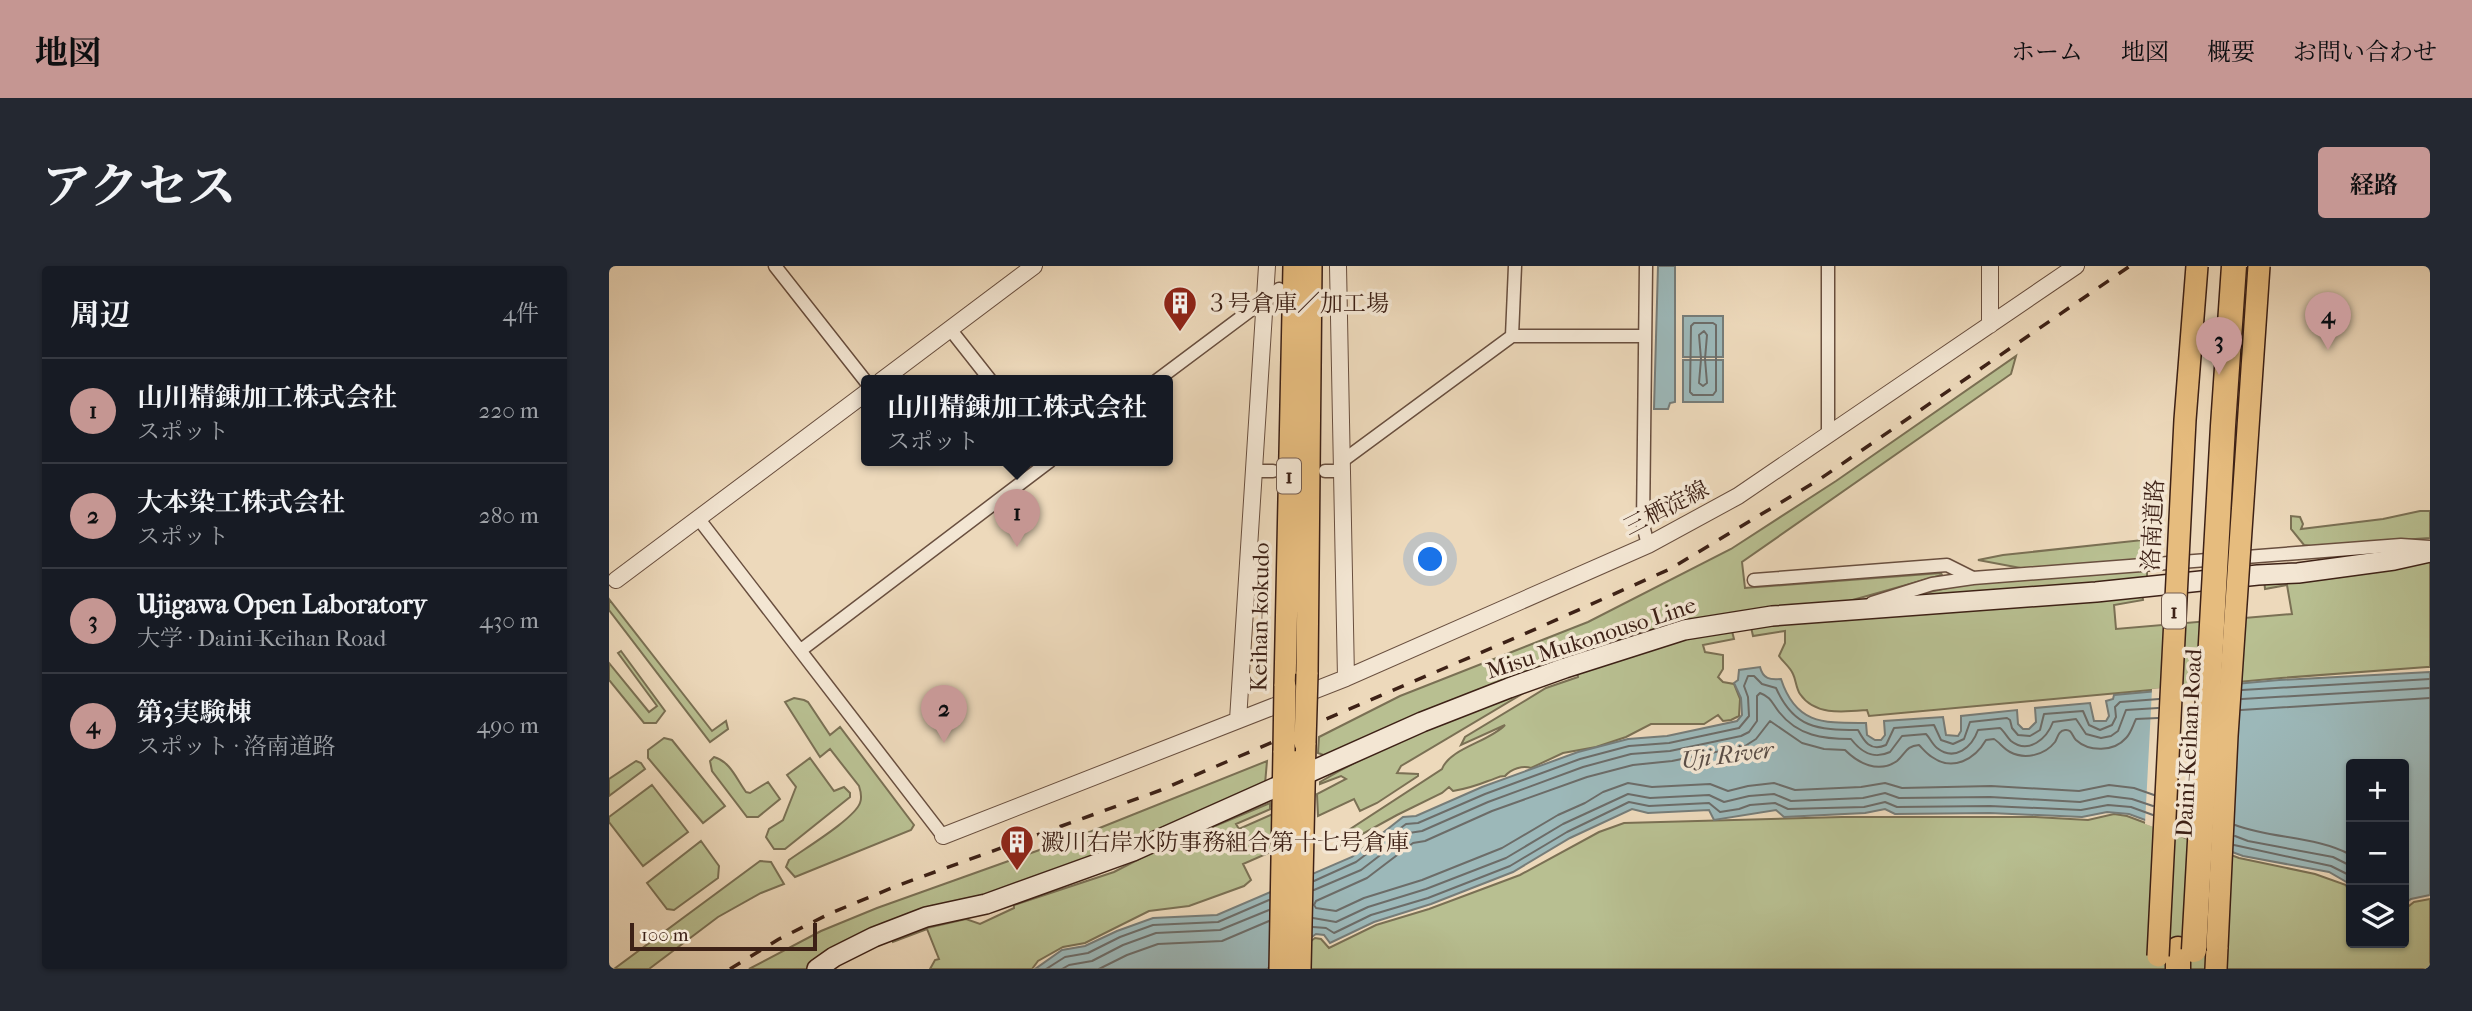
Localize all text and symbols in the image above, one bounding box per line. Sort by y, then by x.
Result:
text: 地図 [35,34,101,73]
text: ホーム [2011,38,2083,66]
text: 地図 [2121,38,2169,66]
text: 概要 [2207,38,2255,66]
text: お問い合わせ [2293,38,2437,66]
button: 経路 [2318,147,2430,218]
text: アクセス [42,158,237,216]
building icon: ３号倉庫／加工場 [1161,284,1199,333]
place label: ３号倉庫／加工場 [1205,290,1389,317]
pin: 4 [2305,292,2351,350]
text: 周辺 [70,298,130,333]
text: 4件 [502,300,539,327]
pin: 3 [2196,317,2242,375]
popup [861,375,1173,466]
text: 山川精錬加工株式会社 [137,382,397,413]
text: 山川精錬加工株式会社 [887,392,1147,423]
text: 1 [89,397,97,424]
text: 220 m [479,397,539,424]
text: スポット [137,418,229,445]
text: スポット [887,428,979,455]
road number: 1 [1277,458,1301,494]
street label: 三栖淀線 [1619,475,1713,541]
street label: 洛南道路 [2137,478,2169,572]
text: 大本染工株式会社 [137,487,345,518]
pin: 1 [994,489,1040,547]
text: 2 [87,502,99,529]
text: 280 m [479,502,539,529]
text: スポット [137,523,229,550]
street label: Keihan-kokudo [1245,542,1275,692]
your location [1413,542,1447,576]
text: Ujigawa Open Laboratory [137,589,427,620]
street label: Misu Mukonouso Line [1483,591,1699,685]
road number: 1 [2162,594,2186,628]
text: 3 [88,607,98,634]
text: 430 m [479,607,539,634]
text: 大学 · Daini-Keihan Road [137,625,386,652]
street label: Daini-Keihan Road [2171,648,2207,838]
pin: 2 [921,685,967,743]
text: 第3実験棟 [137,697,252,728]
text: 4 [86,712,100,739]
text: 490 m [477,712,539,739]
text: スポット · 洛南道路 [137,733,336,760]
water label: Uji River [1679,735,1777,775]
map controls [2346,759,2409,948]
button: + [2346,759,2409,822]
button: − [2346,822,2409,885]
building icon: 澱川右岸水防事務組合第十七号倉庫 [998,823,1036,872]
place label: 澱川右岸水防事務組合第十七号倉庫 [1041,829,1409,856]
button: layers [2346,885,2409,948]
scale bar [630,920,817,952]
text: 100 m [641,924,689,946]

